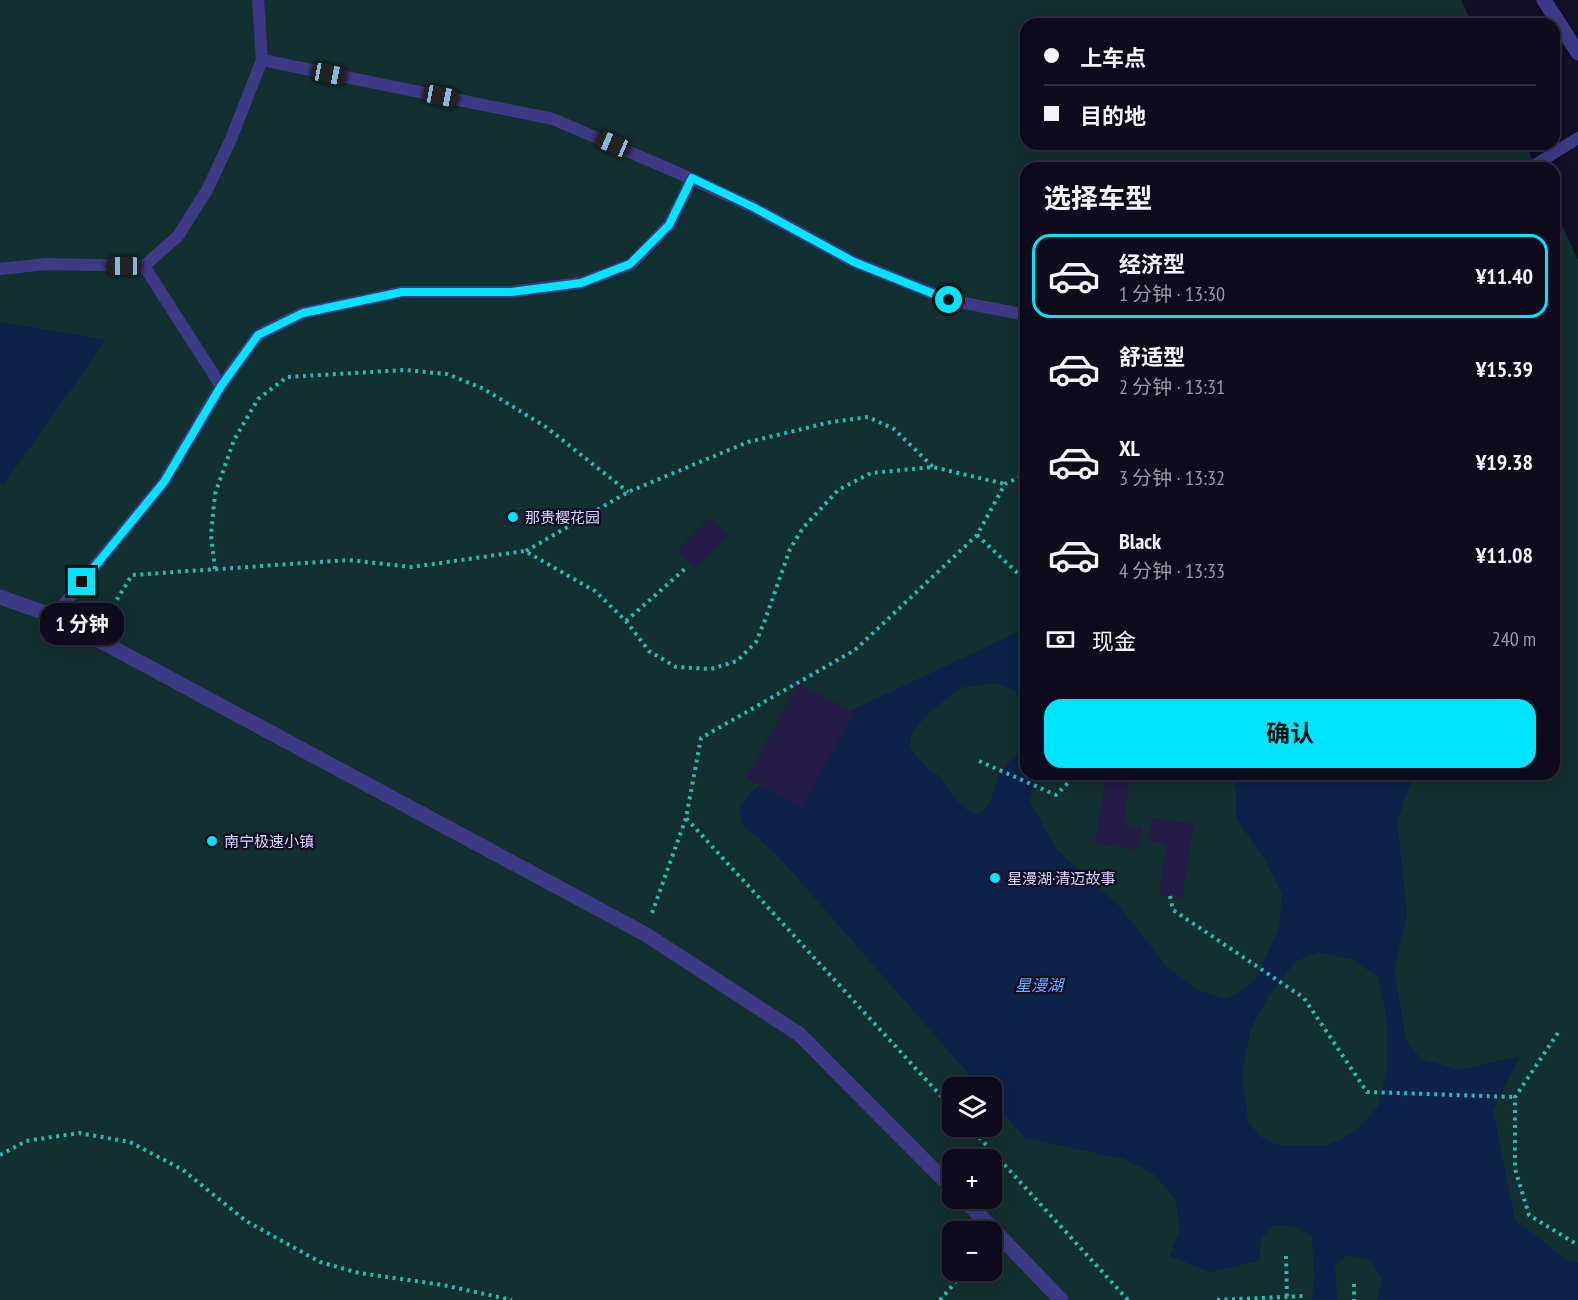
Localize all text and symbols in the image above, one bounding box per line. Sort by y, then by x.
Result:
text: 上车点 [1080,44,1146,72]
car [310,62,348,86]
car [422,84,460,108]
text: 目的地 [1080,102,1146,130]
car [593,129,633,159]
text: 选择车型 [1044,181,1152,215]
icon: car [1047,249,1101,303]
text: 经济型 [1119,250,1185,278]
car [106,257,142,275]
text: ¥11.40 [1476,262,1533,290]
text: 1 分钟 · 13:30 [1119,281,1225,307]
route start [935,286,962,313]
icon: car [1047,342,1101,396]
text: 舒适型 [1119,343,1185,371]
text: ¥15.39 [1476,355,1533,383]
text: 2 分钟 · 13:31 [1119,374,1225,400]
text: XL [1119,434,1140,462]
icon: car [1047,435,1101,489]
text: ¥19.38 [1476,448,1533,476]
text: 3 分钟 · 13:32 [1119,465,1225,491]
place label: 那贵樱花园 [525,508,600,527]
marker: 那贵樱花园 [506,510,520,524]
text: Black [1119,527,1161,555]
icon: car [1047,528,1101,582]
text: ¥11.08 [1476,541,1533,569]
text: 4 分钟 · 13:33 [1119,558,1225,584]
route end [68,568,95,595]
callout: 1 分钟 [40,603,124,645]
text: 1 分钟 [55,611,109,637]
icon: cash [1044,623,1077,656]
text: 240 m [1492,626,1536,652]
text: 现金 [1092,627,1136,655]
button: 确认 [1044,699,1536,768]
place label: 南宁极速小镇 [224,832,314,851]
marker: 南宁极速小镇 [205,834,219,848]
place label: 星漫湖·清迈故事 [1007,869,1115,888]
marker: 星漫湖·清迈故事 [988,871,1002,885]
water label: 星漫湖 [1015,975,1066,995]
map controls [942,1077,1002,1281]
button: layers [942,1077,1002,1137]
button: + [942,1149,1002,1209]
button: − [942,1221,1002,1281]

